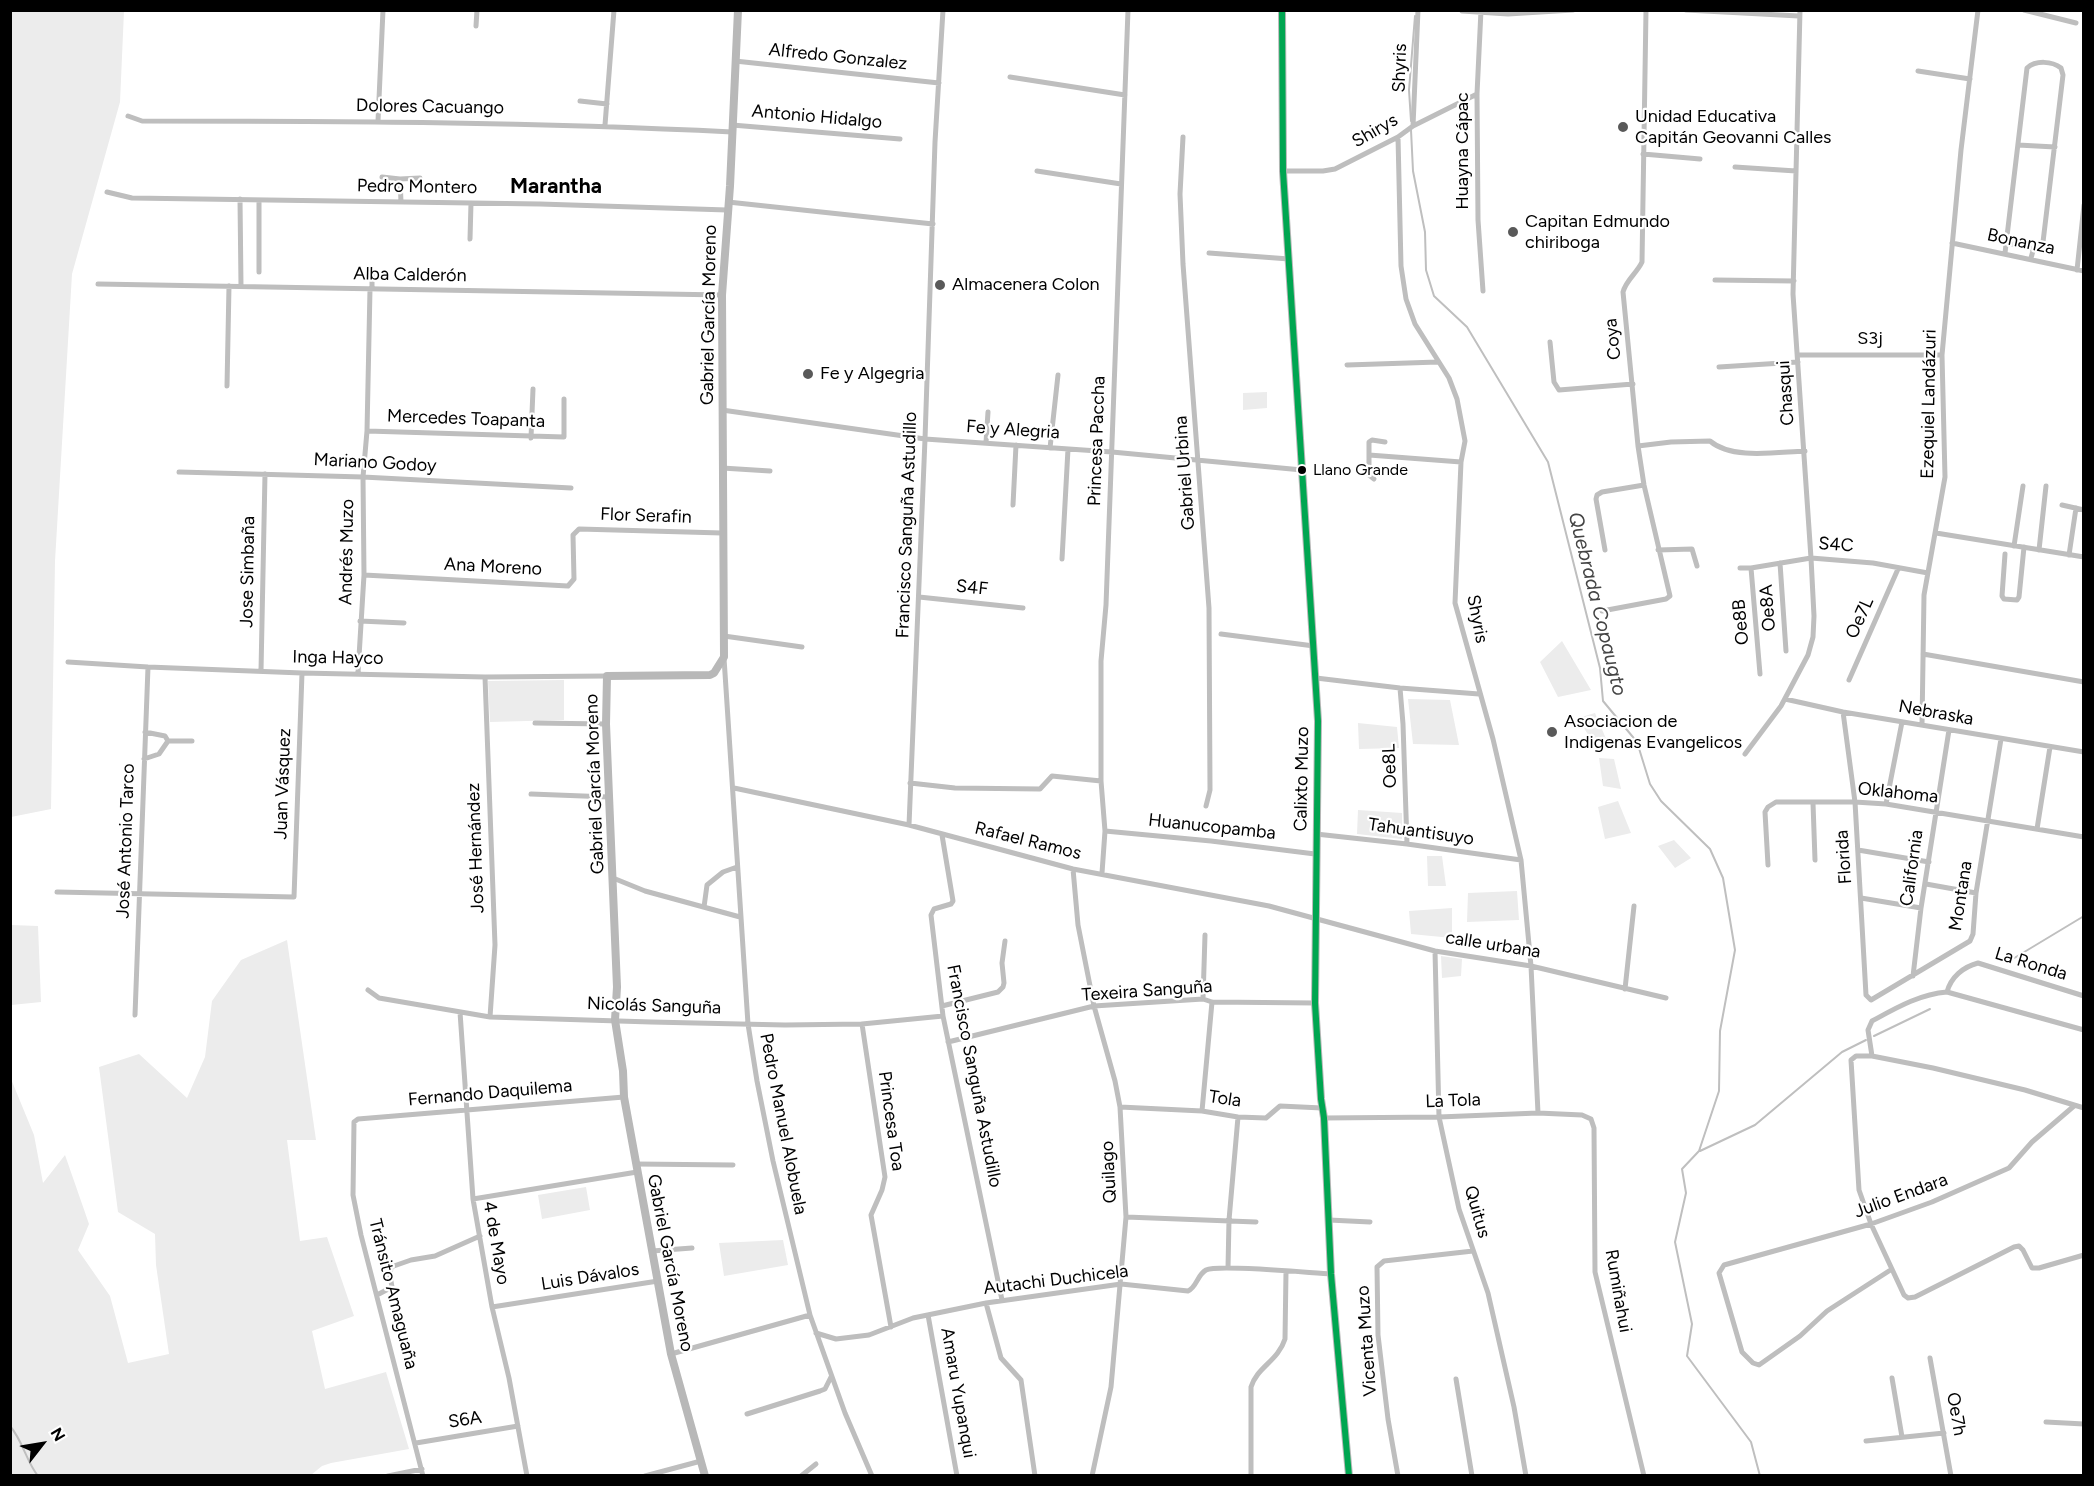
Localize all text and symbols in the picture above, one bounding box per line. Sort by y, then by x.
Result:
street label: Alfredo Gonzalez [768,39,908,75]
street label: Shyris [1388,43,1412,93]
street label: Huayna Cápac [1452,92,1474,210]
street label: Dolores Cacuango [356,95,504,119]
street label: Antonio Hidalgo [751,101,883,133]
place label: Unidad Educativa Capitán Geovanni Calles [1635,106,1831,148]
street label: Shirys [1348,109,1402,153]
marker: Unidad Educativa Capitán Geovanni Calles [1616,120,1630,134]
district label: Marantha [510,174,602,200]
street label: Pedro Montero [357,175,477,199]
place label: Capitan Edmundo chiriboga [1525,211,1670,254]
street label: Bonanza [1985,224,2057,260]
street label: Gabriel García Moreno [697,225,721,405]
marker: Capitan Edmundo chiriboga [1506,225,1520,239]
street label: Alba Calderón [353,263,467,287]
place label: Almacenera Colon [952,274,1100,296]
marker: Almacenera Colon [933,278,947,292]
street label: Coya [1600,317,1626,361]
street label: S3j [1857,328,1883,350]
street label: Ezequiel Landázuri [1917,329,1941,479]
street label: Chasqui [1773,360,1799,426]
place label: Fe y Algegria [820,363,924,385]
marker: Fe y Algegria [801,367,815,381]
street label: Princesa Paccha [1084,375,1110,507]
street label: Mercedes Toapanta [387,405,545,433]
street label: Francisco Sanguña Astudillo [892,411,922,639]
street label: Gabriel Urbina [1170,415,1200,531]
street label: Fe y Alegria [965,416,1061,444]
street label: Mariano Godoy [313,449,437,477]
place label: Llano Grande [1313,460,1408,480]
marker: Llano Grande [1296,464,1308,476]
street label: Andrés Muzo [335,499,359,605]
street label: Flor Serafin [600,504,692,528]
water label: Quebrada Copaugto [1563,510,1631,698]
street label: Jose Simbaña [236,516,260,628]
street label: S4C [1818,533,1854,557]
street label: Ana Moreno [444,554,542,580]
street label: S4F [955,576,989,600]
street label: Oe8A [1756,584,1780,632]
street label: Shyris [1462,593,1492,645]
street label: Oe7L [1841,594,1879,642]
street label: Oe8B [1728,598,1754,646]
street label: Inga Hayco [292,646,384,670]
street label: Gabriel García Moreno [581,693,609,875]
street label: Nebraska [1897,696,1975,730]
place label: Asociacion de Indigenas Evangelicos [1564,711,1742,754]
marker: Asociacion de Indigenas Evangelicos [1545,725,1559,739]
street label: Calixto Muzo [1290,726,1314,832]
street label: Juan Vásquez [270,728,296,840]
street label: Oe8L [1378,744,1402,788]
street label: José Antonio Tarco [112,763,140,919]
street label: Oklahoma [1857,778,1939,808]
street label: José Hernández [463,783,489,913]
street label: Huanucopamba [1147,810,1277,844]
street label: Tahuantisuyo [1367,814,1475,850]
street label: Rafael Ramos [972,817,1084,865]
street label: California [1896,828,1928,908]
street label: Florida [1831,829,1857,885]
street label: Montana [1945,859,1977,933]
street label: calle urbana [1444,927,1542,963]
street label: La Ronda [1992,943,2070,985]
street label: Francisco Sanguña Astudillo [942,963,1006,1189]
street label: Texeira Sanguña [1081,976,1213,1006]
street label: Nicolás Sanguña [586,993,722,1019]
street label: Pedro Manuel Alobuela [755,1031,811,1217]
street label: Princesa Toa [873,1070,909,1172]
street label: Fernando Daquilema [407,1075,573,1111]
street label: Tola [1207,1086,1243,1112]
street label: La Tola [1425,1089,1481,1113]
street label: Quilago [1097,1140,1121,1204]
street label: Julio Endara [1851,1169,1951,1223]
street label: Gabriel García Moreno [642,1172,698,1354]
street label: Quitus [1459,1183,1495,1241]
street label: 4 de Mayo [478,1200,514,1286]
street label: Tránsito Amaguaña [364,1217,422,1371]
street label: Rumiñahui [1600,1248,1636,1334]
street label: Luis Dávalos [539,1259,641,1295]
street label: Autachi Duchicela [982,1260,1130,1300]
street label: Vicenta Muzo [1352,1285,1382,1397]
street label: Amaru Yupanqui [936,1326,980,1460]
street label: Oe7h [1942,1391,1970,1437]
street label: S6A [447,1407,483,1433]
north arrow [12,1414,72,1474]
text: N [47,1424,69,1445]

